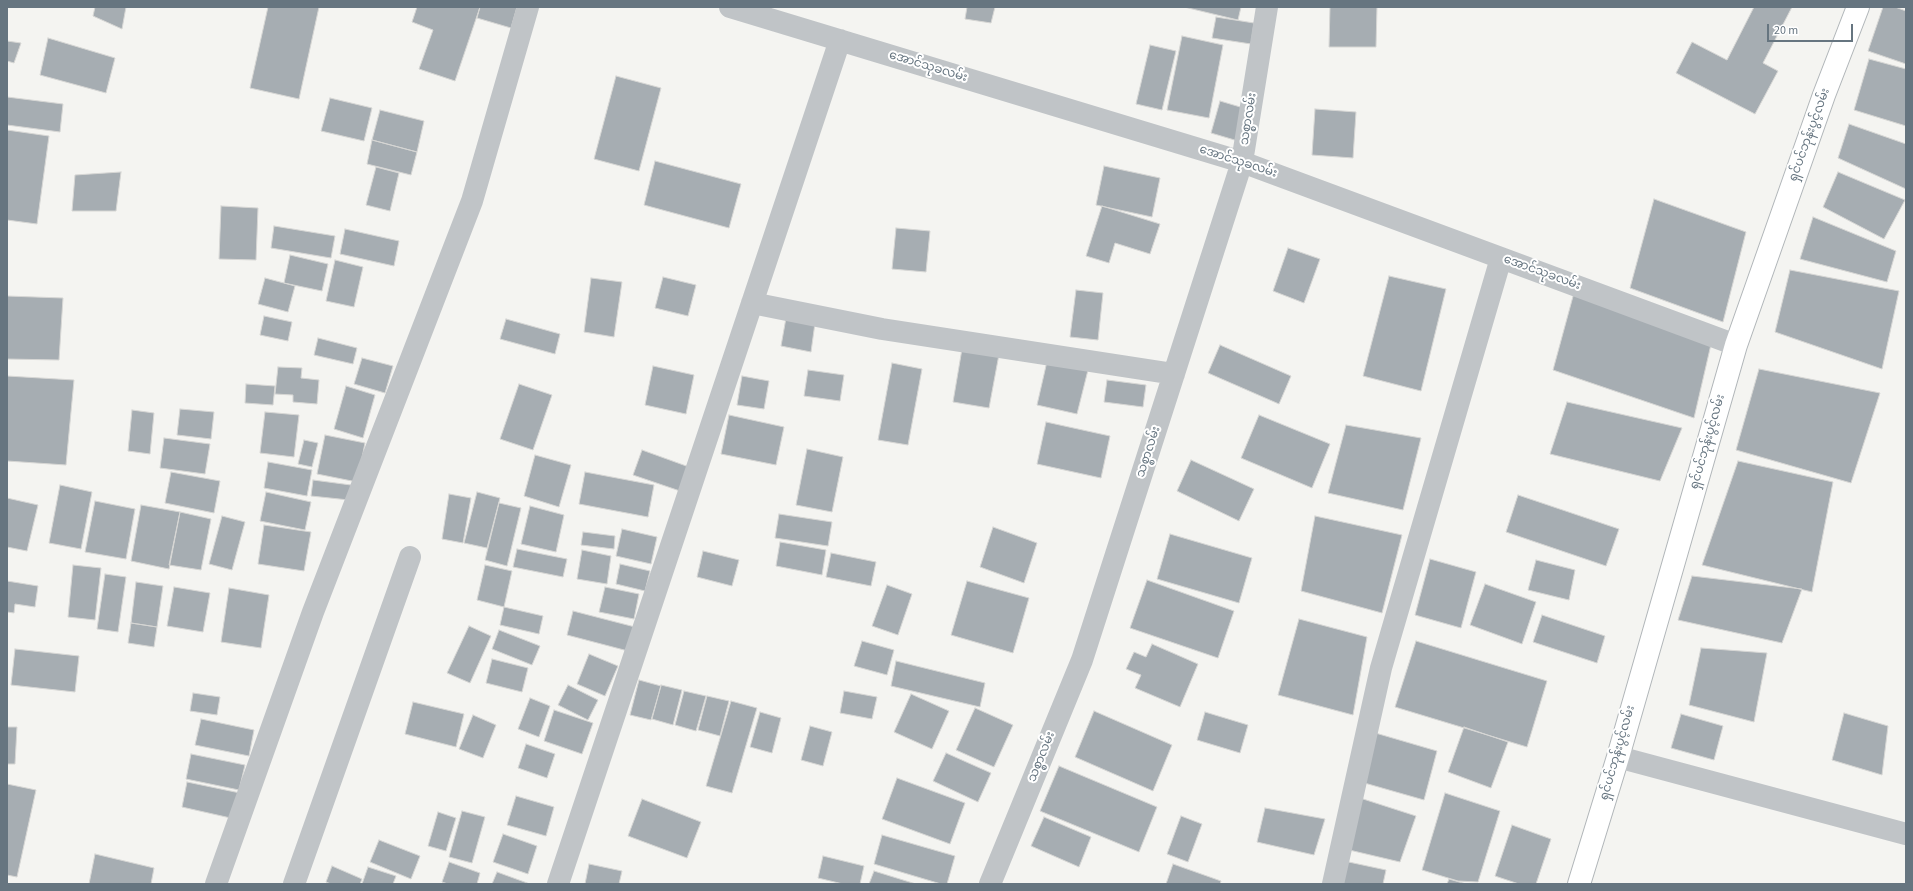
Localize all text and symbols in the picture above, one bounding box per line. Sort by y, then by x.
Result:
scale bar [1769,16,1855,42]
text: 20 m [1774,22,1798,39]
street label: အောင်သုခလမ်း [887,48,969,86]
street label: ရှင်ပင်ဘုန်းပွင့်လမ်း [1786,86,1834,184]
street label: သစ္စာလမ်း [1238,92,1260,146]
street label: အောင်သုခလမ်း [1197,143,1279,181]
street label: အောင်သုခလမ်း [1502,252,1582,294]
street label: ရှင်ပင်ဘုန်းပွင့်လမ်း [1688,393,1728,491]
street label: သစ္စာလမ်း [1134,425,1164,479]
street label: ရှင်ပင်ဘုန်းပွင့်လမ်း [1598,704,1638,802]
street label: သစ္စာလမ်း [1025,730,1059,784]

